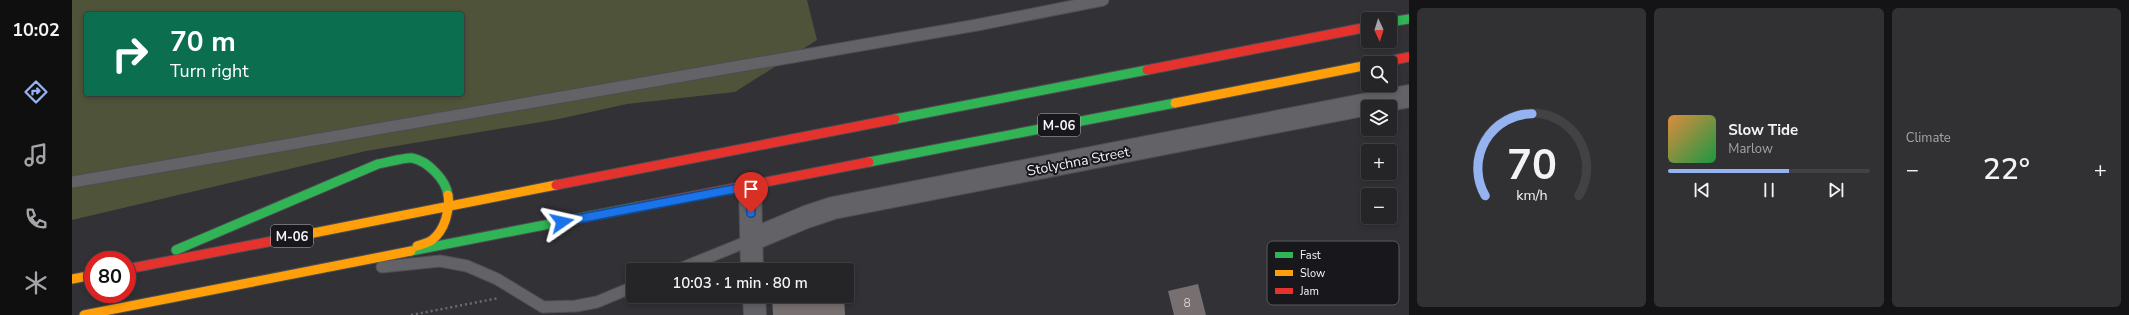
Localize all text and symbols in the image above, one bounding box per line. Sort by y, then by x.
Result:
north arrow [1361,12,1397,48]
map controls [1361,12,1397,224]
text: 10:02 [12,18,60,42]
text: 70 m [170,23,236,61]
icon: right [104,28,156,80]
button: search [1361,56,1397,92]
text: Turn right [170,59,249,83]
icon: directions [22,78,50,106]
button: layers [1361,100,1397,136]
road number: М-06 [1038,114,1080,136]
text: Slow Tide [1728,120,1798,140]
text: Climate [1906,129,1951,147]
text: 70 [1507,136,1557,193]
text: Marlow [1728,140,1773,158]
icon: music [22,141,50,169]
street label: Stolychna Street [1025,142,1131,181]
button: + [1361,144,1397,180]
text: 22° [1983,149,2030,190]
text: − [1906,155,1919,185]
text: + [2094,155,2107,185]
pin [734,172,768,213]
icon: arrive [740,178,762,200]
icon: previous [1691,179,1713,201]
icon: pause [1758,179,1780,201]
icon: next [1825,179,1847,201]
text: km/h [1516,185,1547,204]
button: − [1361,188,1397,224]
position arrow [541,201,583,243]
icon: phone [22,205,50,233]
road number: М-06 [271,225,313,247]
legend [1267,241,1399,305]
text: Fast [1300,248,1321,263]
speed limit sign: 80 [84,251,136,303]
text: Slow [1300,266,1325,281]
icon: climate [22,269,50,297]
text: 10:03 · 1 min · 80 m [672,273,808,293]
text: Jam [1299,284,1319,299]
house number: 8 [1183,295,1191,311]

